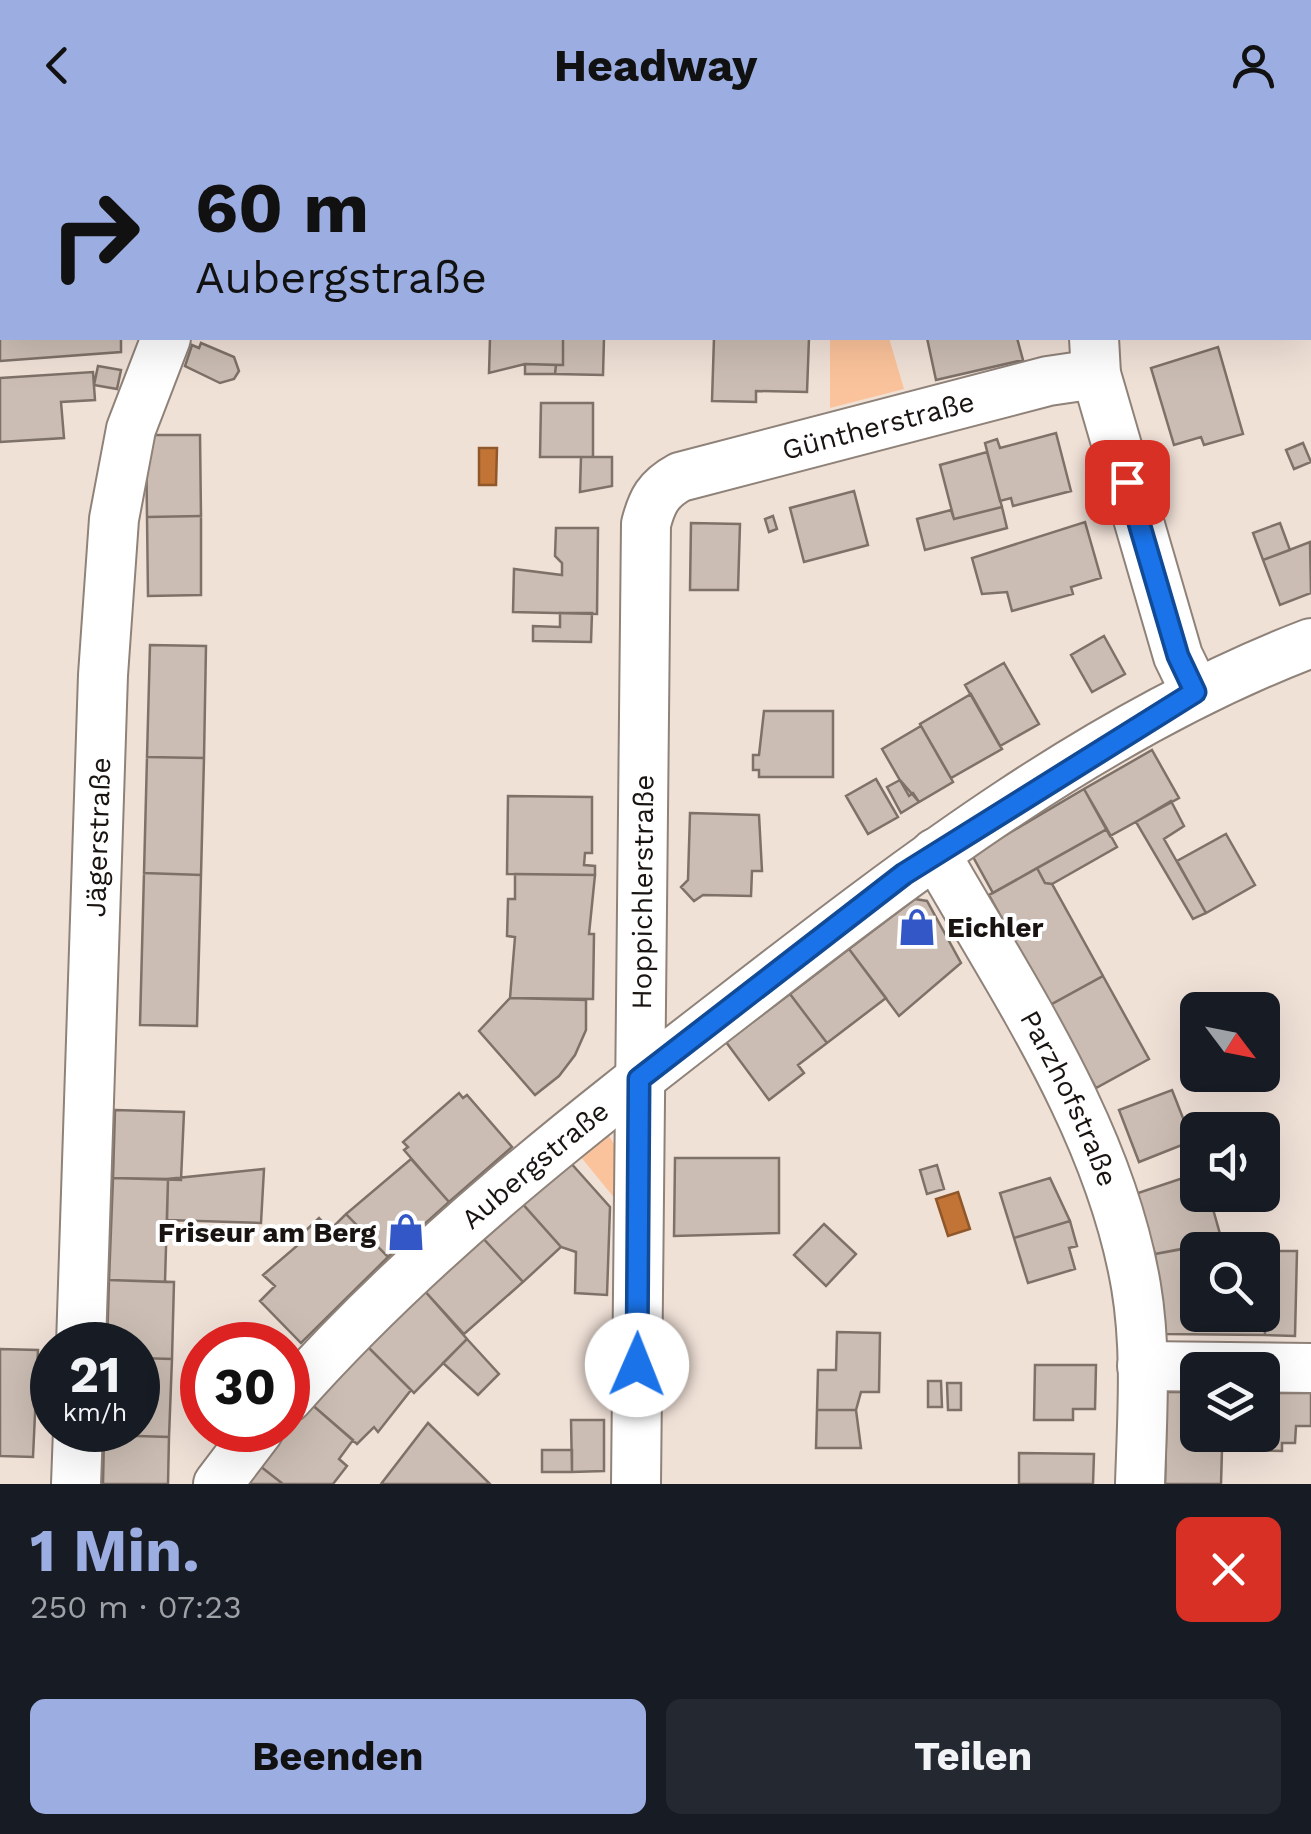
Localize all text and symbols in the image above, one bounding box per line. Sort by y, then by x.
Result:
icon: back [30,38,85,93]
icon: person [1226,38,1281,93]
text: Headway [554,39,757,92]
text: 60 m [195,167,369,249]
icon: right [30,170,160,300]
text: Aubergstraße [195,251,487,304]
street label: Güntherstraße [778,384,978,466]
pin [1085,440,1170,525]
icon: arrive [1100,455,1155,510]
street label: Jägerstraße [79,757,117,918]
street label: Hoppichlerstraße [624,774,660,1010]
shop icon: Eichler [896,906,938,948]
place label: Eichler [947,911,1043,944]
north arrow [1180,992,1280,1092]
map controls [1180,992,1280,1452]
street label: Parzhofstraße [1013,1004,1125,1191]
street label: Aubergstraße [454,1094,615,1235]
button: sound [1180,1112,1280,1212]
shop icon: Friseur am Berg [385,1211,427,1253]
place label: Friseur am Berg [158,1216,376,1249]
button: search [1180,1232,1280,1332]
position arrow [585,1313,689,1417]
speed limit sign: 30 [180,1322,310,1452]
text: 21 [69,1345,121,1404]
button: layers [1180,1352,1280,1452]
text: km/h [63,1398,127,1427]
text: 1 Min. [30,1515,200,1586]
button: close [1176,1517,1281,1622]
text: 250 m · 07:23 [30,1588,242,1626]
button: Beenden [30,1699,646,1814]
button: Teilen [666,1699,1281,1814]

